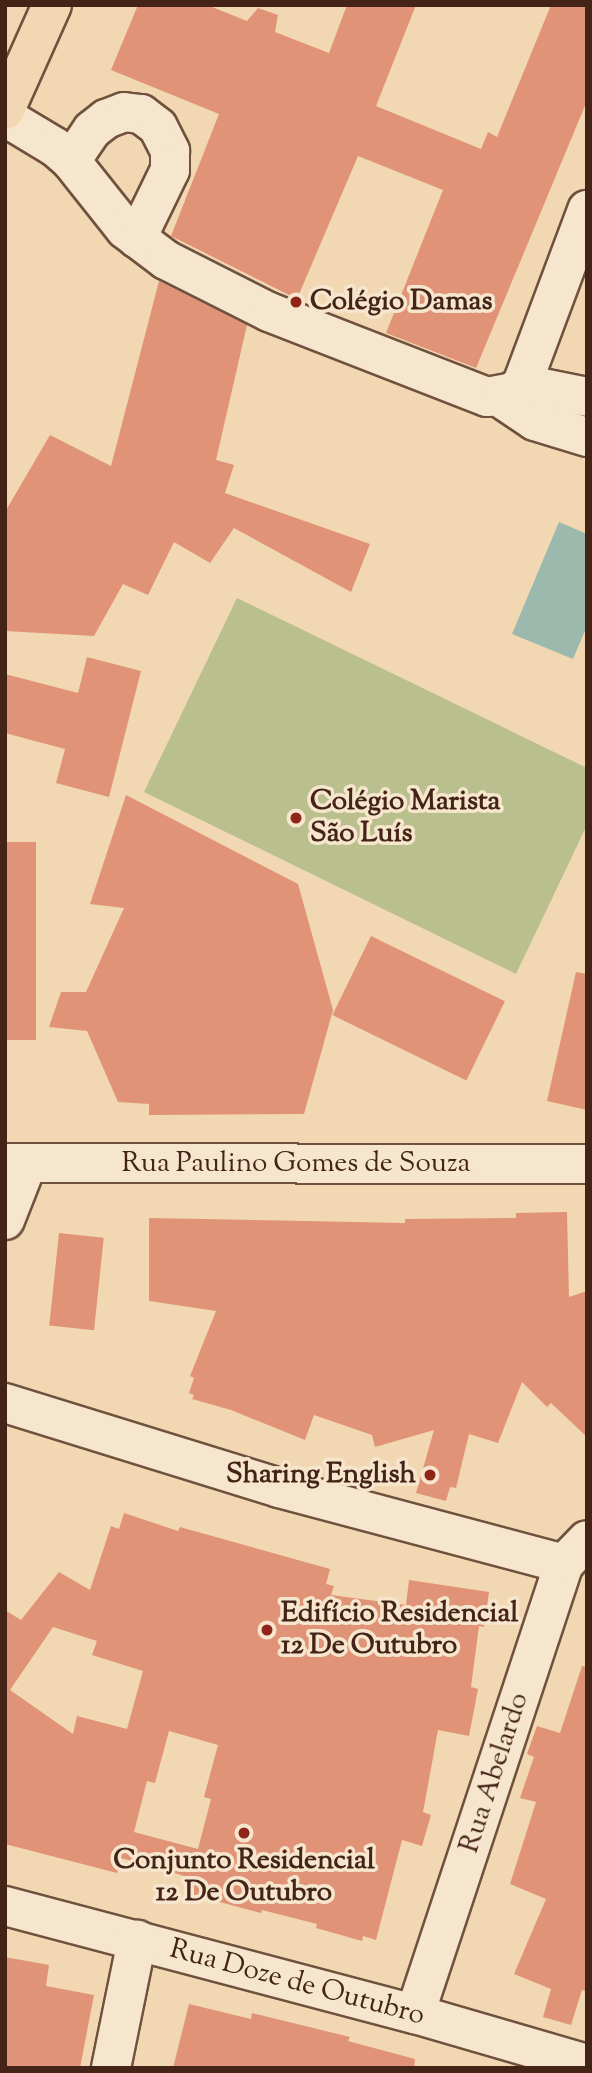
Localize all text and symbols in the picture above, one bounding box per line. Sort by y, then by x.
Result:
place label: Colégio Damas [310,285,492,319]
marker: Colégio Damas [288,294,304,310]
place label: Colégio Marista São Luís [310,785,500,851]
marker: Colégio Marista São Luís [288,810,304,826]
street label: Rua Paulino Gomes de Souza [122,1147,470,1181]
place label: Sharing English [226,1458,416,1492]
marker: Sharing English [422,1467,438,1483]
place label: Edifício Residencial 12 De Outubro [281,1597,518,1663]
marker: Edifício Residencial 12 De Outubro [259,1622,275,1638]
street label: Rua Abelardo [453,1689,537,1857]
marker: Conjunto Residencial 12 De Outubro [236,1825,252,1841]
place label: Conjunto Residencial 12 De Outubro [113,1844,375,1910]
street label: Rua Doze de Outubro [166,1933,428,2033]

